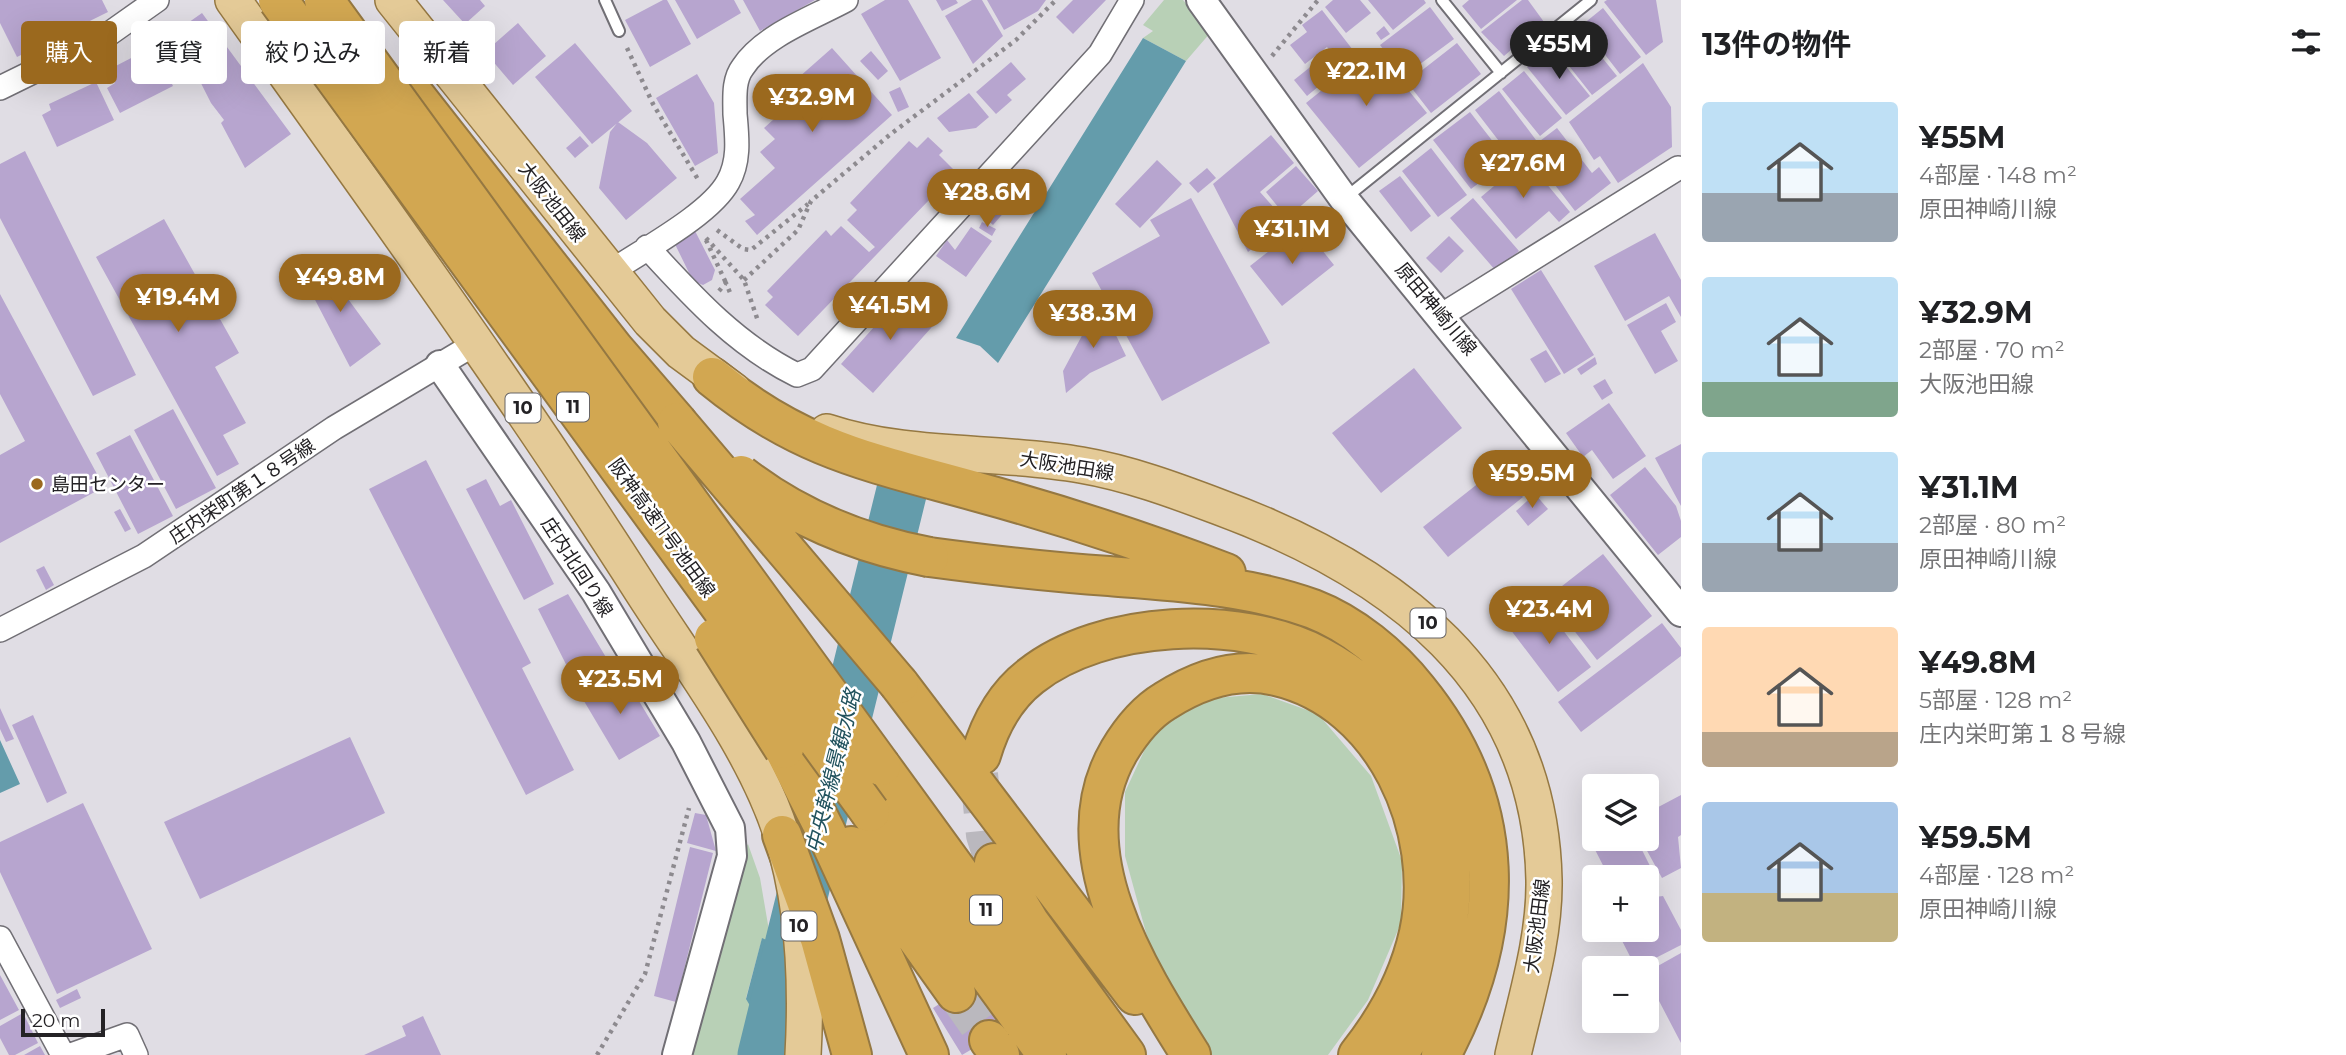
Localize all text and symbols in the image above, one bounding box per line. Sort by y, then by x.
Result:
chip: 購入 [21,21,117,84]
chip: 賃貸 [131,21,227,84]
chip: 絞り込み [241,21,385,84]
chip: 新着 [399,21,495,84]
pin: ¥55M [1518,22,1600,81]
icon: filters [2287,23,2325,61]
text: 13件の物件 [1702,26,1852,63]
text: ¥55M [1526,30,1592,58]
pin: ¥22.1M [1309,48,1423,108]
text: ¥22.1M [1326,57,1406,85]
pin: ¥32.9M [755,74,869,134]
text: ¥32.9M [768,83,856,111]
text: ¥55M [1919,119,2005,156]
icon: home [1758,130,1842,214]
pin: ¥27.6M [1466,140,1580,200]
text: ¥27.6M [1480,149,1566,177]
street label: 大阪池田線 [514,157,590,247]
text: 4部屋 · 148 m² [1919,161,2077,189]
pin: ¥28.6M [930,170,1044,229]
text: ¥28.6M [943,178,1031,206]
text: 原田神崎川線 [1919,195,2057,223]
pin: ¥31.1M [1235,206,1349,266]
text: ¥31.1M [1254,215,1330,243]
pin: ¥49.8M [283,254,397,314]
street label: 原田神崎川線 [1391,258,1481,360]
text: ¥49.8M [295,263,385,291]
pin: ¥19.4M [121,274,235,334]
pin: ¥41.5M [833,282,947,342]
text: ¥19.4M [136,283,220,311]
pin: ¥38.3M [1036,290,1150,350]
text: ¥41.5M [849,291,931,319]
text: ¥32.9M [1919,294,2033,331]
text: ¥38.3M [1049,299,1137,327]
icon: home [1758,305,1842,389]
text: 2部屋 · 70 m² [1919,336,2065,364]
text: 大阪池田線 [1919,370,2034,398]
road number: 11 [557,393,589,422]
road number: 10 [505,394,540,422]
street label: 庄内栄町第１８号線 [165,434,319,548]
street label: 大阪池田線 [1018,447,1116,485]
pin: ¥59.5M [1475,450,1589,510]
street label: 阪神高速11号池田線 [604,454,720,602]
text: ¥59.5M [1489,459,1575,487]
text: ¥31.1M [1919,469,2019,506]
place label: 島田センター [51,473,165,496]
marker: 島田センター [29,476,45,492]
icon: home [1758,480,1842,564]
text: 2部屋 · 80 m² [1919,511,2066,539]
street label: 庄内北回り線 [536,513,618,621]
text: 原田神崎川線 [1919,545,2057,573]
pin: ¥23.4M [1492,586,1606,646]
text: ¥23.4M [1505,595,1593,623]
road number: 10 [1410,608,1446,638]
text: ¥49.8M [1919,644,2037,681]
icon: home [1758,655,1842,739]
pin: ¥23.5M [563,656,677,716]
text: ¥23.5M [577,665,663,693]
water label: 中央幹線景観水路 [801,685,866,856]
text: 5部屋 · 128 m² [1919,686,2072,714]
text: 庄内栄町第１８号線 [1919,720,2126,748]
map controls [1582,774,1659,1033]
button: layers [1582,774,1659,851]
text: ¥59.5M [1919,819,2032,856]
icon: home [1758,830,1842,914]
text: 4部屋 · 128 m² [1919,861,2074,889]
button: + [1582,865,1659,942]
street label: 大阪池田線 [1520,877,1554,975]
text: 原田神崎川線 [1919,895,2057,923]
road number: 11 [970,896,1002,925]
road number: 10 [782,911,816,940]
button: − [1582,956,1659,1033]
scale bar [21,1006,105,1038]
text: 20 m [32,1009,80,1032]

